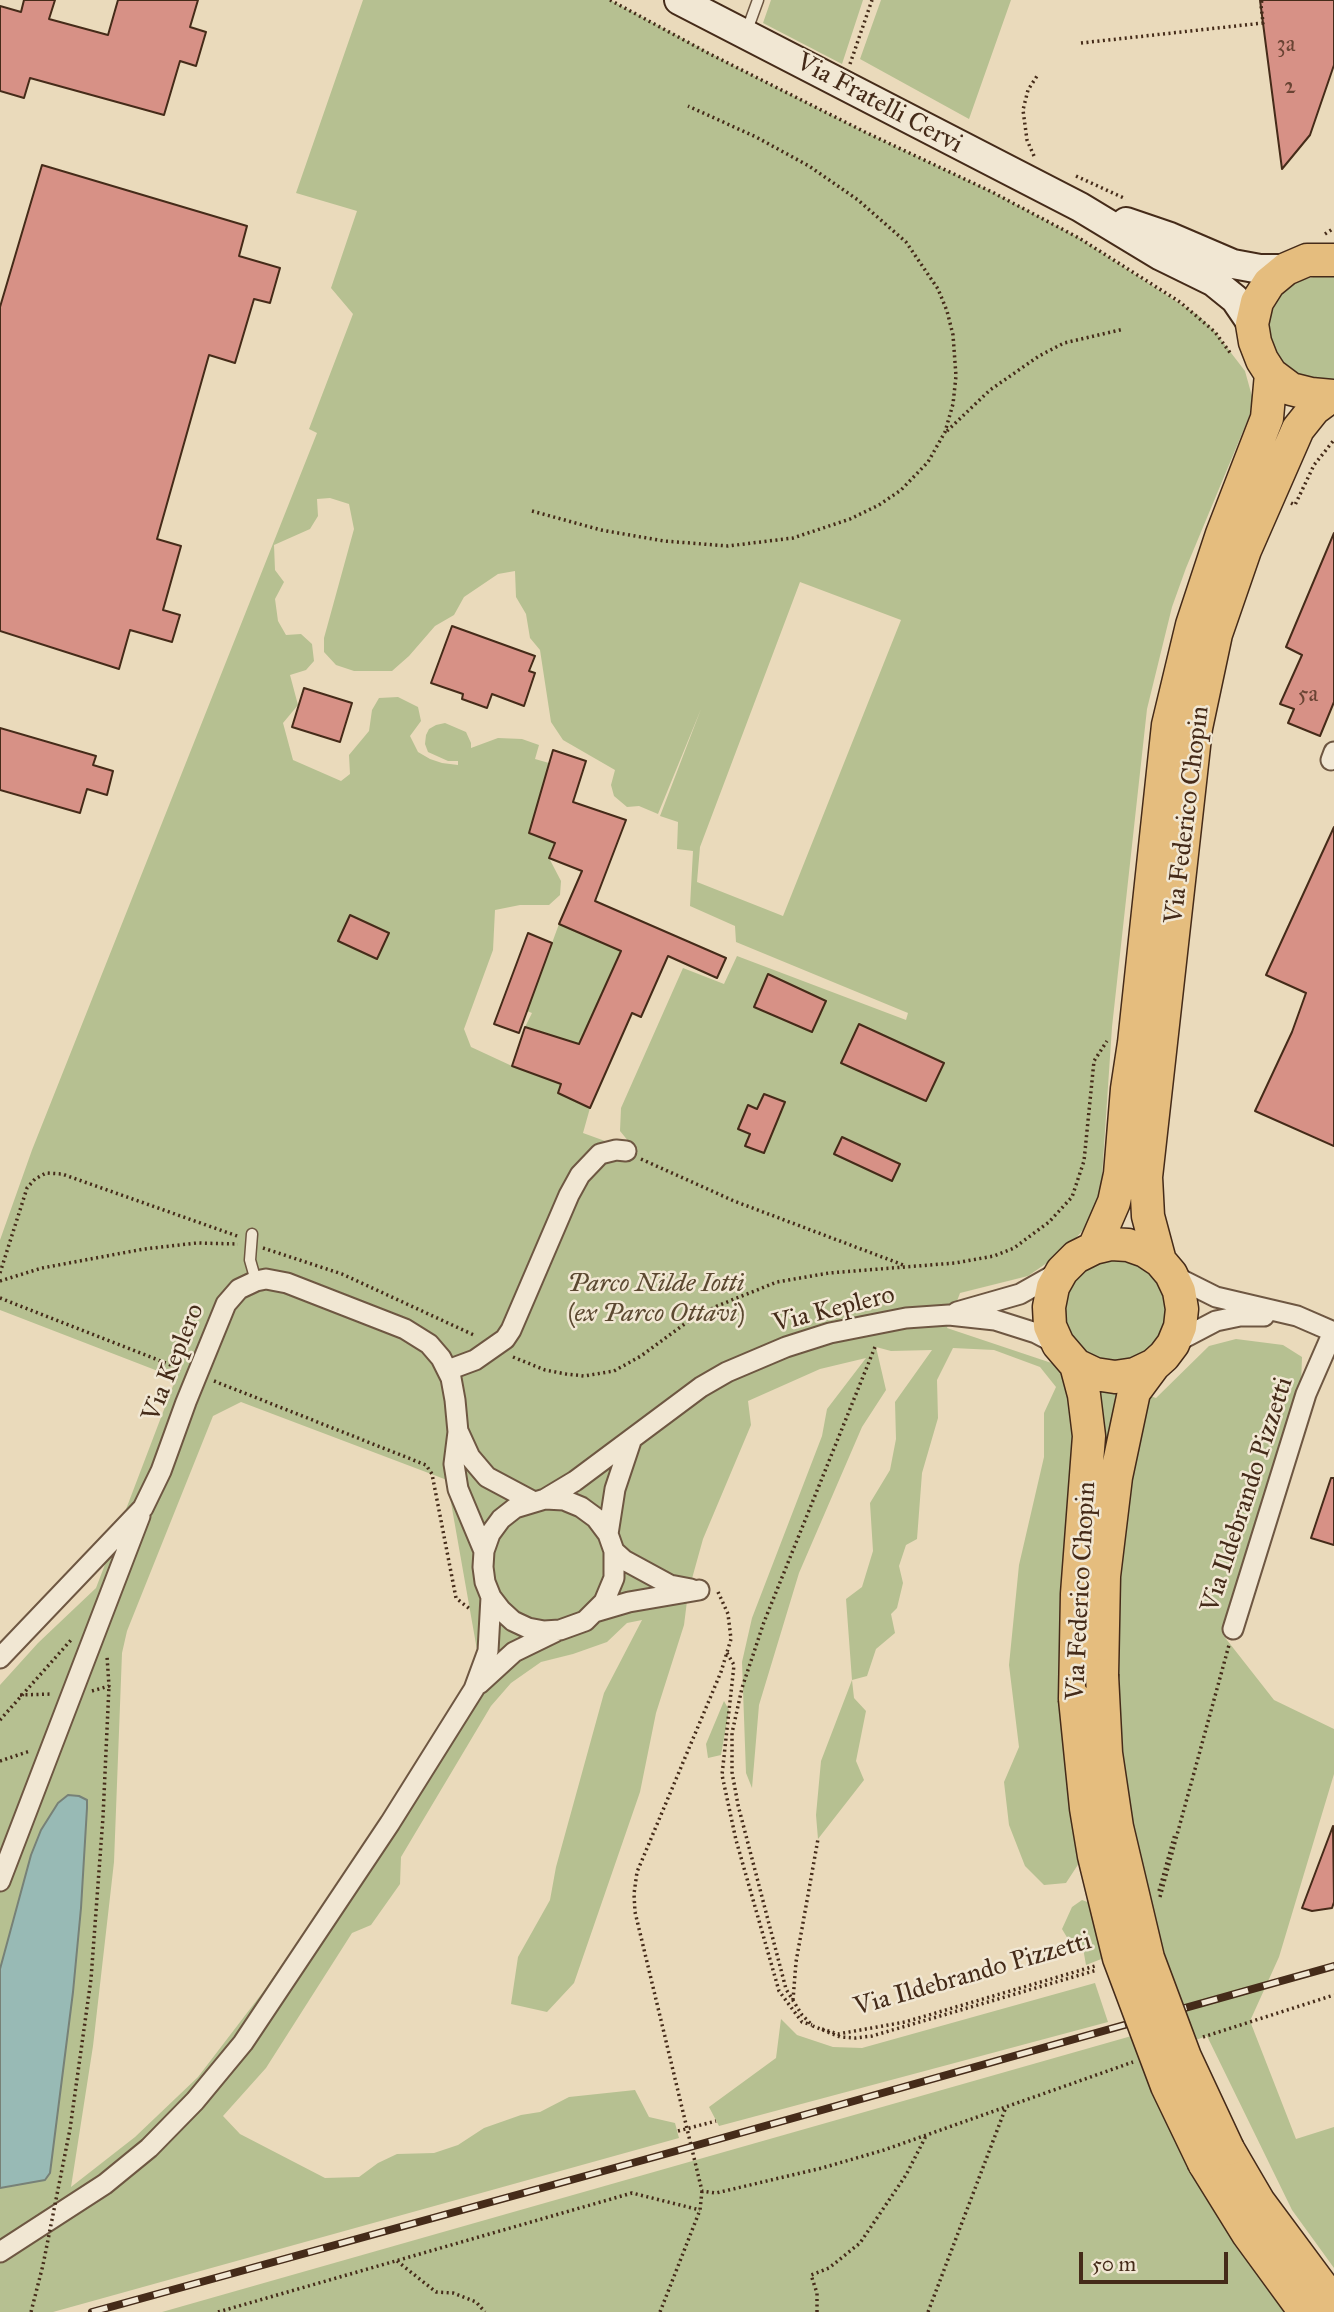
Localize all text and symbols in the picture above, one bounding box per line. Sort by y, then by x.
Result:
house number: 3a [1277,31,1295,59]
street label: Via Fratelli Cervi [790,47,968,161]
house number: 2 [1284,73,1296,101]
house number: 5a [1298,681,1318,709]
street label: Via Federico Chopin [1159,704,1217,926]
park label: Parco Nilde Iotti (ex Parco Ottavi) [567,1269,745,1330]
street label: Via Keplero [770,1280,898,1340]
street label: Via Keplero [136,1300,212,1426]
street label: Via Ildebrando Pizzetti [1195,1373,1301,1617]
street label: Via Federico Chopin [1061,1481,1103,1701]
street label: Via Ildebrando Pizzetti [851,1926,1095,2024]
scale bar [1082,2238,1231,2282]
text: 50 m [1092,2251,1136,2277]

